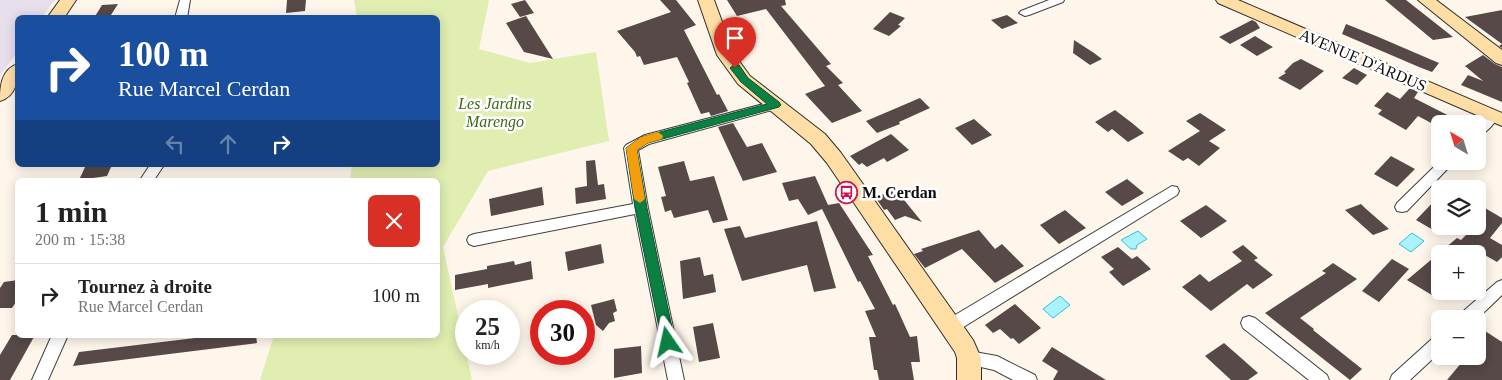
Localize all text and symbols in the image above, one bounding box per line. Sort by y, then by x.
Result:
pin [714,17,756,68]
icon: arrive [721,24,749,52]
street label: AVENUE D'ARDUS [1297,26,1429,94]
icon: right [35,35,100,100]
text: 100 m [118,35,208,74]
text: Rue Marcel Cerdan [118,76,290,101]
park label: Les Jardins Marengo [457,95,532,131]
north arrow [1431,115,1486,170]
map controls [1431,115,1486,365]
icon: left [161,130,189,158]
icon: ahead [214,130,242,158]
icon: right [267,130,295,158]
bus stop icon: M. Cerdan [834,180,858,204]
button: layers [1431,180,1486,235]
place label: M. Cerdan [862,184,937,201]
text: 1 min [35,195,108,228]
button: close [368,195,420,247]
text: 200 m · 15:38 [35,231,125,248]
button: + [1431,245,1486,300]
text: Tournez à droite [78,276,212,297]
icon: right [35,282,63,310]
text: 100 m [372,285,420,306]
text: Rue Marcel Cerdan [78,298,203,315]
speed limit sign: 30 [530,300,595,365]
button: − [1431,310,1486,365]
text: 25 [475,313,500,340]
position arrow [641,315,693,367]
text: km/h [475,338,500,352]

